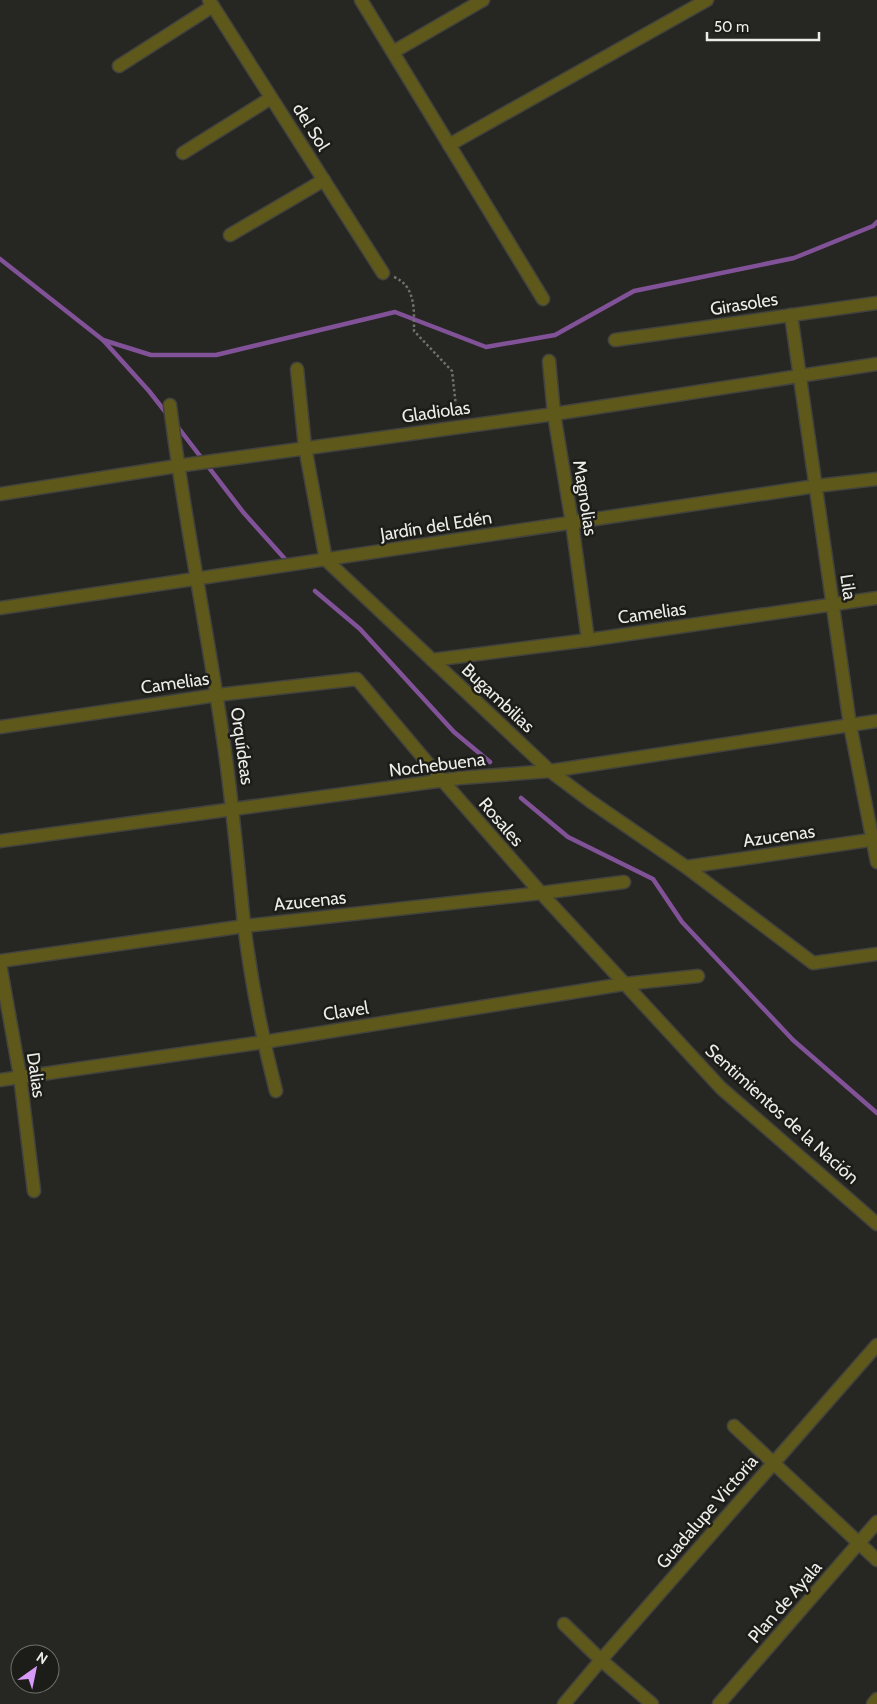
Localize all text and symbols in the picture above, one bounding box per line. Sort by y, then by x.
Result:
scale bar [707,10,820,42]
text: 50 m [714,18,749,36]
street label: del Sol [288,99,335,156]
street label: Girasoles [709,288,779,320]
street label: Gladiolas [400,396,472,428]
street label: Magnolias [568,459,602,537]
street label: Jardín del Edén [378,506,493,546]
street label: Lila [835,573,861,602]
street label: Camelias [616,597,688,629]
street label: Bugambilias [457,659,539,737]
street label: Camelias [139,667,211,699]
street label: Orquídeas [226,706,258,786]
street label: Nochebuena [388,748,487,782]
street label: Rosales [474,793,528,851]
street label: Azucenas [742,820,816,852]
street label: Azucenas [273,886,347,916]
street label: Clavel [322,996,371,1025]
street label: Sentimientos de la Nación [701,1039,863,1189]
street label: Dalias [22,1051,50,1099]
street label: Guadalupe Victoria [652,1450,763,1573]
street label: Plan de Ayala [743,1556,827,1647]
north arrow [10,1644,60,1694]
text: N [33,1648,51,1668]

